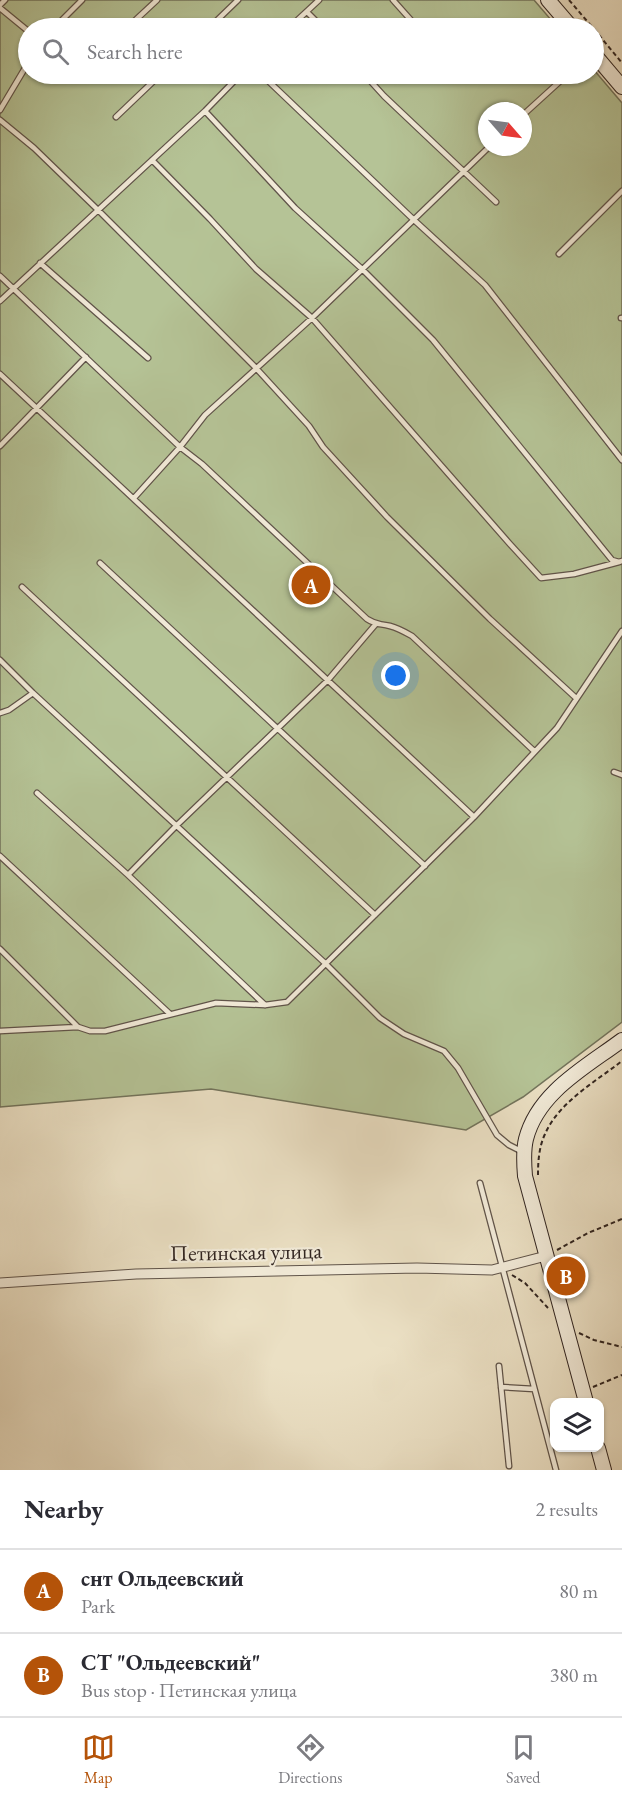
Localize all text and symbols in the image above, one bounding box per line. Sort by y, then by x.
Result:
search box [18,18,604,84]
icon: search [39,35,72,68]
text: Search here [87,37,182,66]
north arrow [478,102,532,156]
pin: A [292,562,330,608]
your location [381,661,410,690]
street label: Петинская улица [170,1236,323,1268]
pin: B [546,1254,586,1298]
map controls [550,1398,604,1452]
button: layers [550,1398,604,1452]
text: Nearby [24,1492,104,1526]
text: 2 results [535,1496,598,1522]
text: снт Ольдеевский [81,1564,244,1593]
text: A [36,1578,51,1604]
text: 80 m [559,1578,598,1604]
text: Park [81,1593,115,1619]
text: СТ "Ольдеевский" [81,1648,261,1677]
text: B [37,1662,50,1688]
text: 380 m [550,1662,598,1688]
text: Bus stop · Петинская улица [81,1677,297,1703]
tab: Map [82,1731,115,1788]
tab: Directions [278,1731,343,1788]
tab: Saved [506,1731,540,1788]

